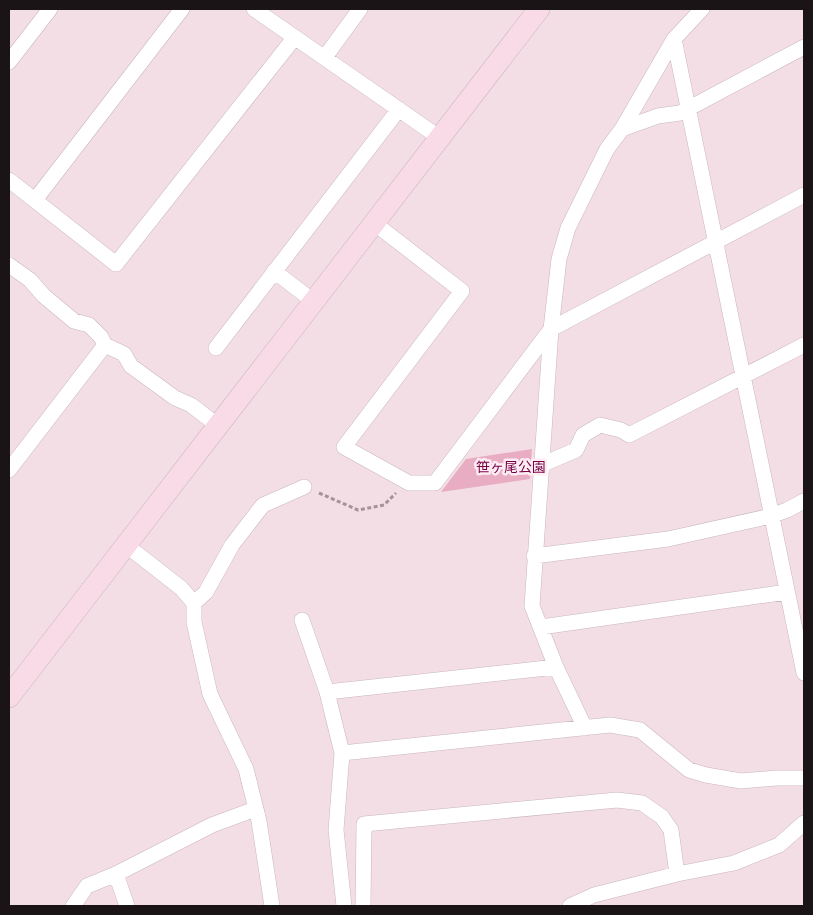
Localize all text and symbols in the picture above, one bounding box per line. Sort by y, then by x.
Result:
park label: 笹ヶ尾公園 [476,458,546,478]

